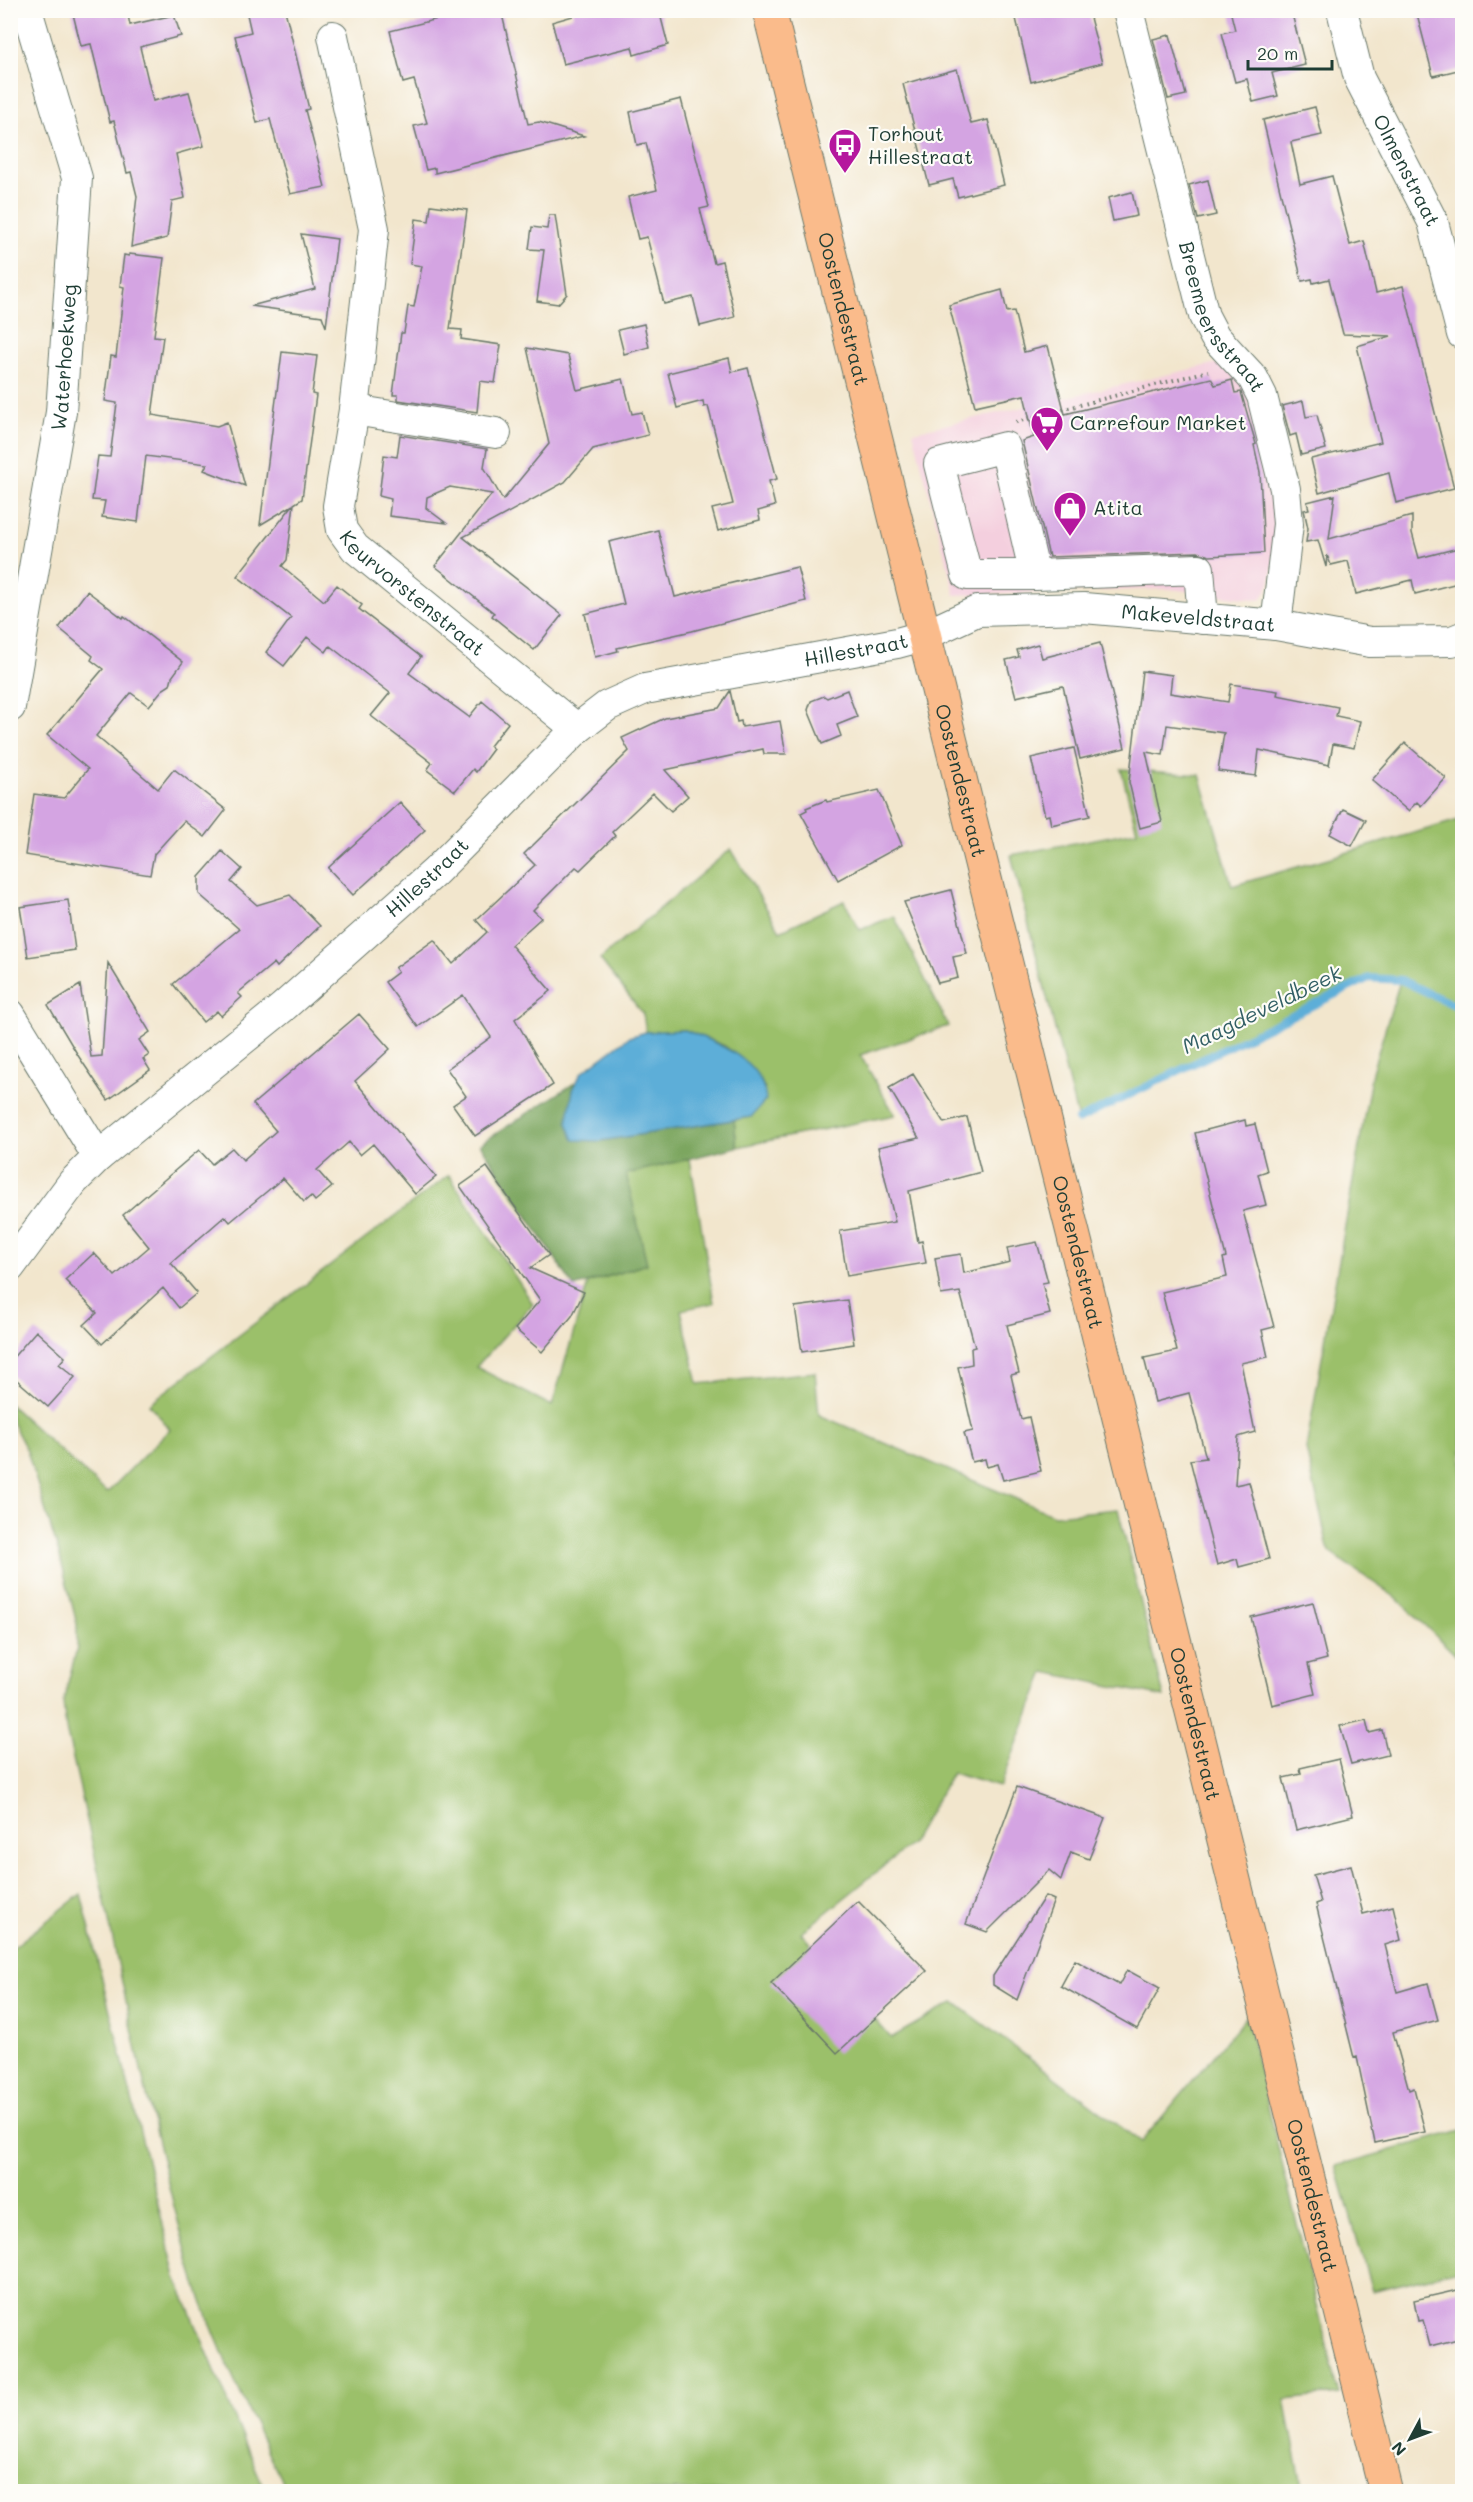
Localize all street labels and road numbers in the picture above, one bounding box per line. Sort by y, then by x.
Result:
street label: Olmenstraat [1368,109,1447,230]
street label: Oostendestraat [813,229,876,388]
street label: Breemeersstraat [1174,239,1272,396]
street label: Waterhoekweg [44,283,82,433]
street label: Keurvorstenstraat [334,525,491,661]
street label: Makeveldstraat [1120,597,1277,637]
street label: Hillestraat [802,627,911,672]
street label: Oostendestraat [930,701,993,860]
street label: Hillestraat [379,832,474,922]
street label: Oostendestraat [1047,1173,1110,1331]
street label: Oostendestraat [1164,1644,1228,1803]
street label: Oostendestraat [1282,2116,1345,2275]

